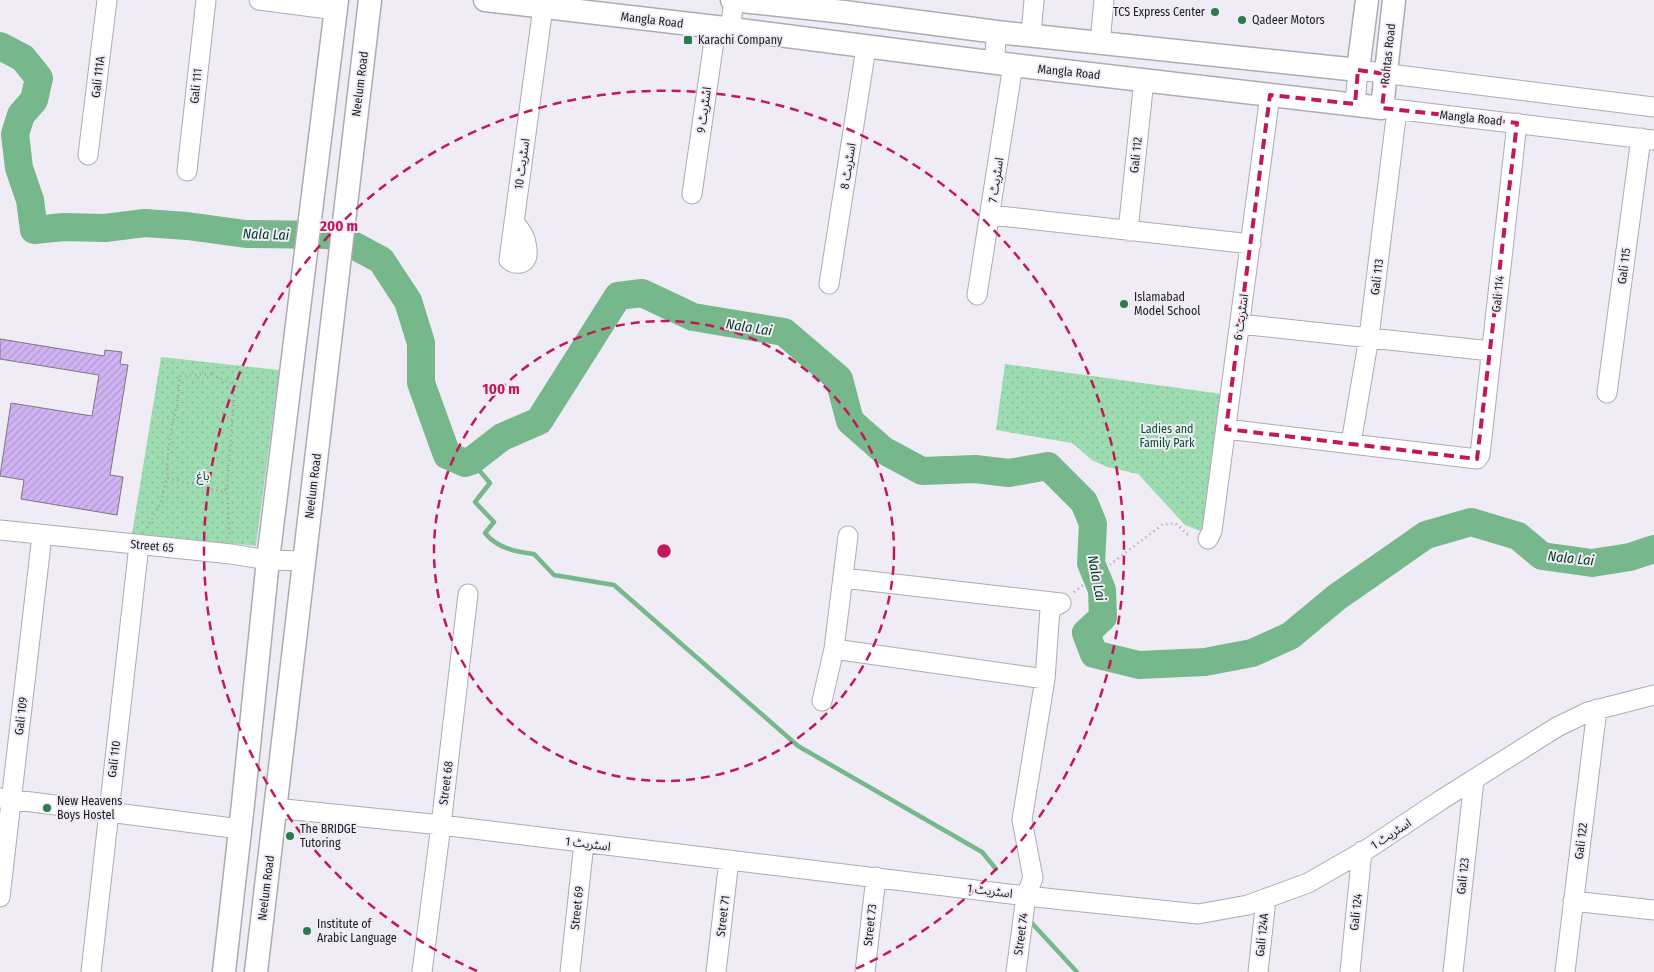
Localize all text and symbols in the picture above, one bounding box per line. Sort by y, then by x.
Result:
place label: TCS Express Center [1113,5,1206,19]
marker: TCS Express Center [1209,6,1221,18]
street label: Mangla Road [620,9,684,31]
place label: Qadeer Motors [1252,13,1325,27]
marker: Qadeer Motors [1236,14,1248,26]
street label: Rohtas Road [1378,23,1398,85]
place label: Karachi Company [698,33,783,47]
marker: Karachi Company [682,34,694,46]
street label: Neelum Road [349,51,371,117]
street label: Gali 111A [89,55,108,99]
street label: Mangla Road [1037,62,1101,82]
street label: Gali 111 [187,68,205,104]
street label: اسٹریٹ 9 [694,86,714,134]
street label: Mangla Road [1439,108,1503,128]
street label: Gali 112 [1127,136,1145,174]
street label: اسٹریٹ 10 [511,137,533,191]
street label: اسٹریٹ 8 [837,142,859,190]
street label: اسٹریٹ 7 [986,156,1007,204]
text: 200 m [319,217,358,235]
water label: Nala Lai [242,225,290,244]
street label: Gali 115 [1615,247,1633,285]
street label: Gali 113 [1368,258,1386,296]
street label: Gali 114 [1489,275,1507,313]
place label: Islamabad Model School [1134,290,1200,318]
street label: اسٹریٹ 6 [1231,293,1251,341]
marker: Islamabad Model School [1118,298,1130,310]
water label: Nala Lai [725,315,774,340]
text: 100 m [482,380,520,398]
park label: Ladies and Family Park [1139,422,1195,450]
street label: Neelum Road [302,453,324,519]
park label: باغ [197,469,209,485]
street label: Street 65 [130,537,175,555]
centre of rings [655,542,673,560]
water label: Nala Lai [1547,548,1595,569]
water label: Nala Lai [1084,554,1109,603]
street label: Gali 109 [12,696,30,736]
street label: Gali 110 [105,740,123,778]
street label: Street 68 [436,760,456,806]
place label: New Heavens Boys Hostel [57,794,122,822]
marker: New Heavens Boys Hostel [41,802,53,814]
street label: اسٹریٹ 1 [1368,816,1414,852]
place label: The BRIDGE Tutoring [300,822,357,850]
street label: Gali 122 [1572,822,1590,860]
marker: The BRIDGE Tutoring [284,830,296,842]
street label: اسٹریٹ 1 [565,834,611,854]
street label: Neelum Road [255,855,277,921]
street label: Gali 123 [1454,857,1472,895]
street label: اسٹریٹ 1 [967,881,1013,901]
street label: Street 69 [568,885,586,931]
street label: Gali 124 [1347,893,1365,931]
street label: Street 71 [714,894,732,938]
street label: Street 73 [861,903,879,947]
street label: Street 74 [1011,912,1031,956]
street label: Gali 124A [1253,912,1271,957]
place label: Institute of Arabic Language [317,917,397,945]
marker: Institute of Arabic Language [301,925,313,937]

